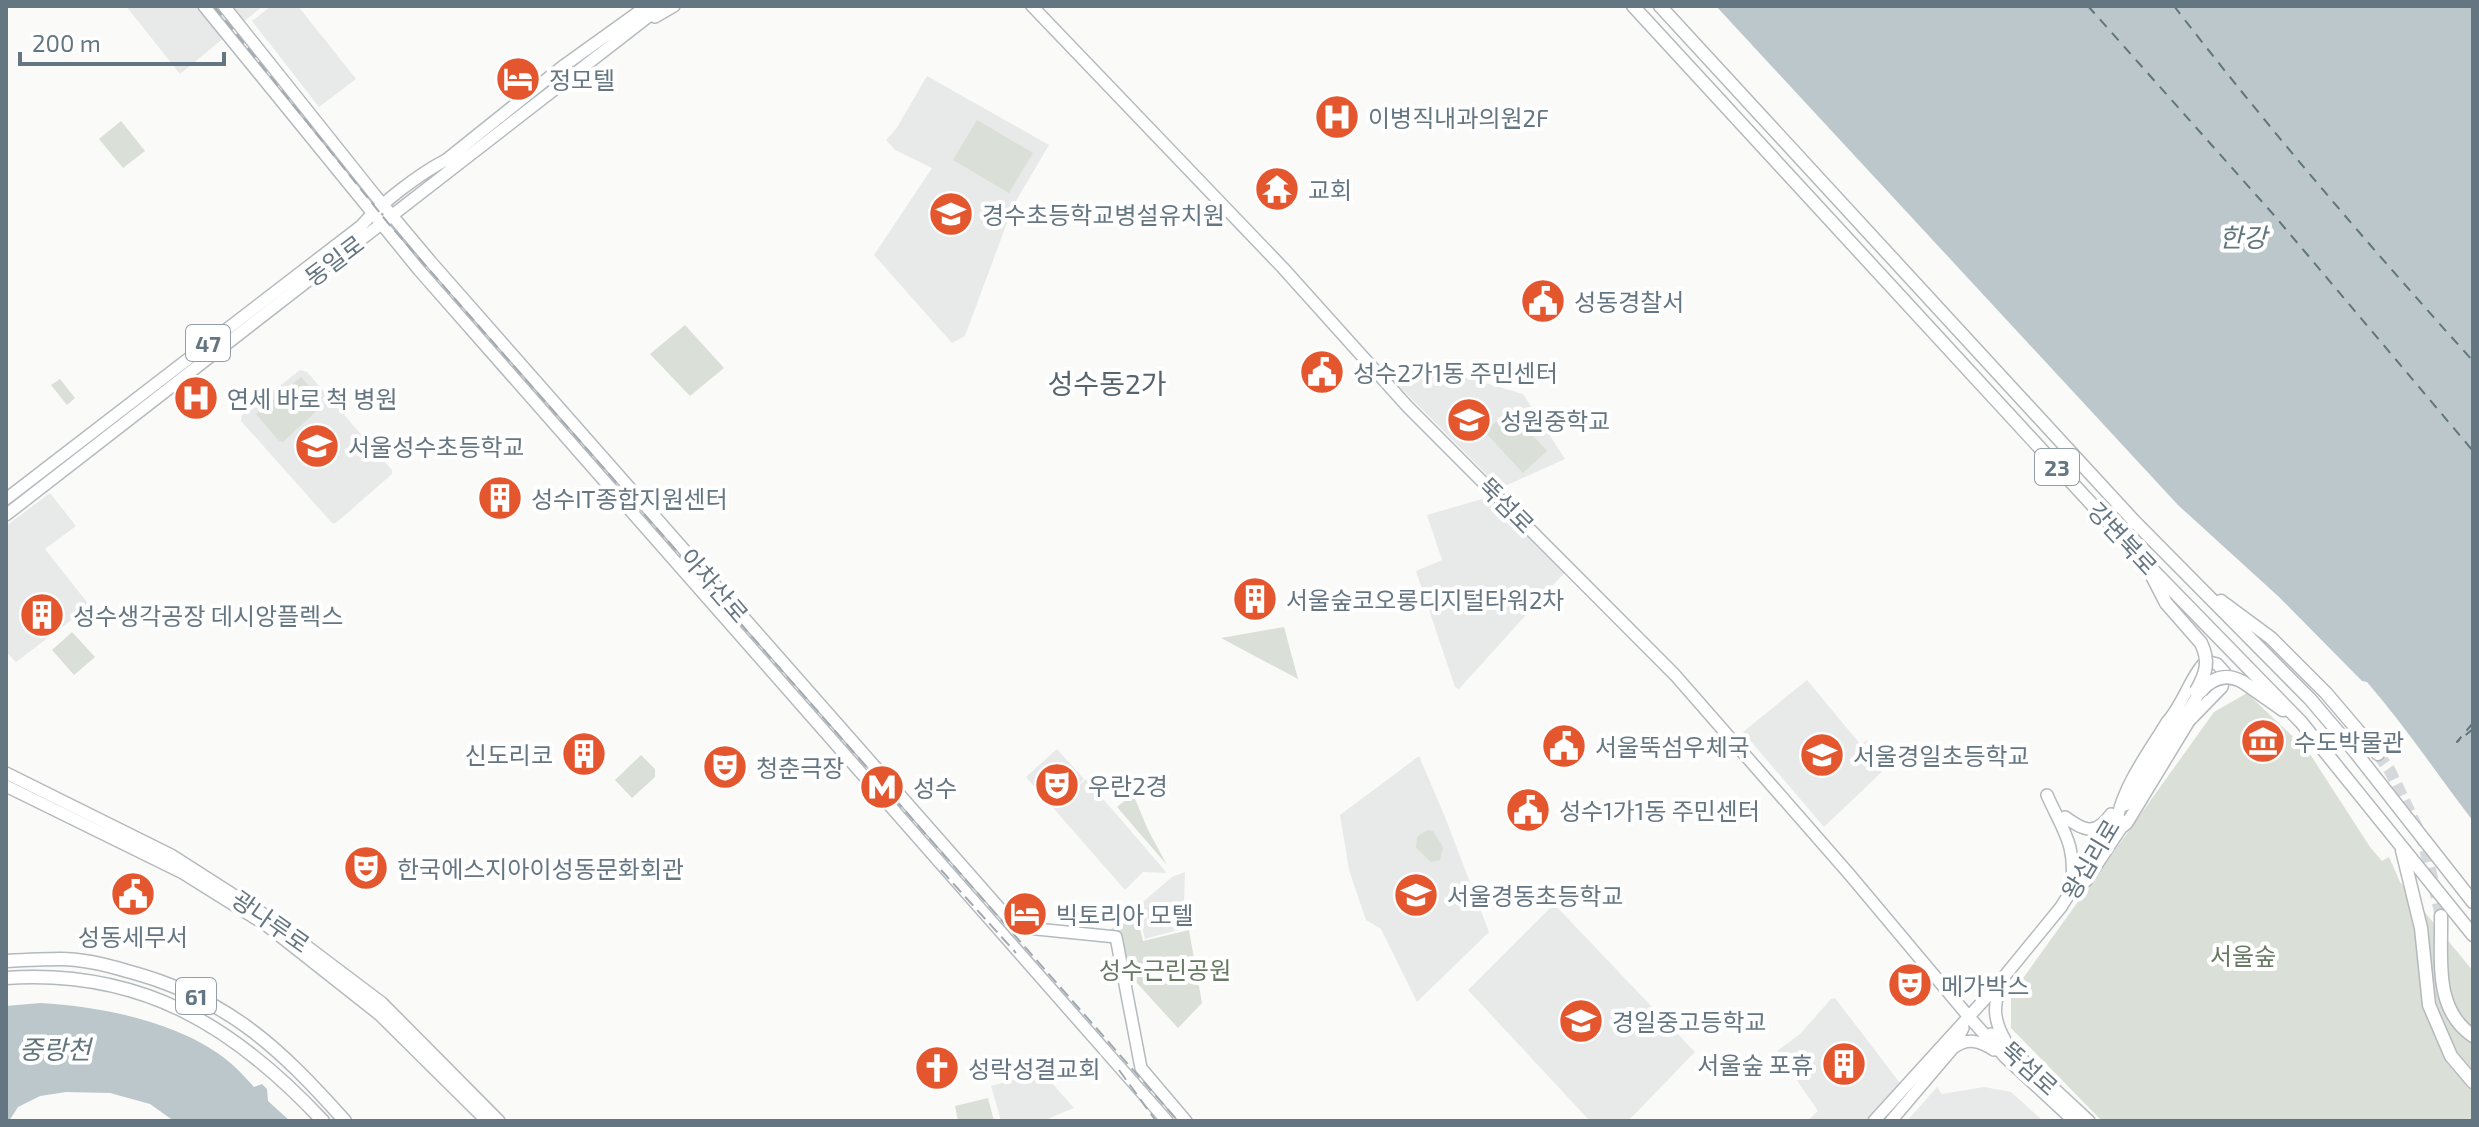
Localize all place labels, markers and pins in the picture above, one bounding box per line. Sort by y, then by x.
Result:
hotel icon: 정모텔 [494,55,542,103]
place label: 정모텔 [549,65,615,94]
hospital icon: 이병직내과의원2F [1313,93,1361,141]
place label: 이병직내과의원2F [1368,103,1549,132]
temple icon: 교회 [1253,165,1301,213]
place label: 교회 [1308,175,1352,204]
school or university icon: 경수초등학교병설유치원 [927,190,975,238]
place label: 경수초등학교병설유치원 [982,200,1225,229]
public building icon: 성동경찰서 [1519,277,1567,325]
place label: 성동경찰서 [1574,287,1684,316]
public building icon: 성수2가1동 주민센터 [1298,348,1346,396]
place label: 성수2가1동 주민센터 [1353,358,1558,387]
hospital icon: 연세 바로 척 병원 [172,374,220,422]
place label: 연세 바로 척 병원 [227,384,398,413]
school or university icon: 성원중학교 [1445,396,1493,444]
place label: 성원중학교 [1500,406,1610,435]
school or university icon: 서울성수초등학교 [293,422,341,470]
place label: 서울성수초등학교 [348,432,525,461]
building icon: 성수IT종합지원센터 [476,474,524,522]
place label: 성수IT종합지원센터 [531,484,728,513]
building icon: 서울숲코오롱디지털타워2차 [1231,575,1279,623]
place label: 서울숲코오롱디지털타워2차 [1286,585,1564,614]
building icon: 성수생각공장 데시앙플렉스 [18,591,66,639]
place label: 성수생각공장 데시앙플렉스 [73,601,343,630]
museum icon: 수도박물관 [2239,717,2287,765]
public building icon: 서울뚝섬우체국 [1540,722,1588,770]
place label: 수도박물관 [2294,727,2404,756]
building icon: 신도리코 [560,730,608,778]
school or university icon: 서울경일초등학교 [1798,731,1846,779]
place label: 서울뚝섬우체국 [1595,732,1750,761]
place label: 신도리코 [465,740,553,769]
place label: 서울경일초등학교 [1853,741,2030,770]
theatre icon: 청춘극장 [701,743,749,791]
place label: 청춘극장 [756,753,844,782]
theatre icon: 우란2경 [1033,761,1081,809]
metro station icon: 성수 [858,763,906,811]
place label: 우란2경 [1088,771,1168,800]
place label: 성수 [913,773,957,802]
public building icon: 성수1가1동 주민센터 [1504,786,1552,834]
place label: 성수1가1동 주민센터 [1559,796,1760,825]
theatre icon: 한국에스지아이성동문화회관 [342,844,390,892]
place label: 한국에스지아이성동문화회관 [397,854,684,883]
public building icon: 성동세무서 [109,870,157,918]
school or university icon: 서울경동초등학교 [1392,871,1440,919]
place label: 서울경동초등학교 [1447,881,1624,910]
hotel icon: 빅토리아 모텔 [1001,890,1049,938]
place label: 빅토리아 모텔 [1056,900,1194,929]
place label: 성동세무서 [78,922,188,951]
theatre icon: 메가박스 [1886,961,1934,1009]
place label: 메가박스 [1941,971,2029,1000]
school or university icon: 경일중고등학교 [1557,997,1605,1045]
place label: 경일중고등학교 [1612,1007,1767,1036]
building icon: 서울숲 포휴 [1820,1040,1868,1088]
church icon: 성락성결교회 [913,1044,961,1092]
place label: 서울숲 포휴 [1697,1050,1813,1079]
place label: 성락성결교회 [968,1054,1100,1083]

